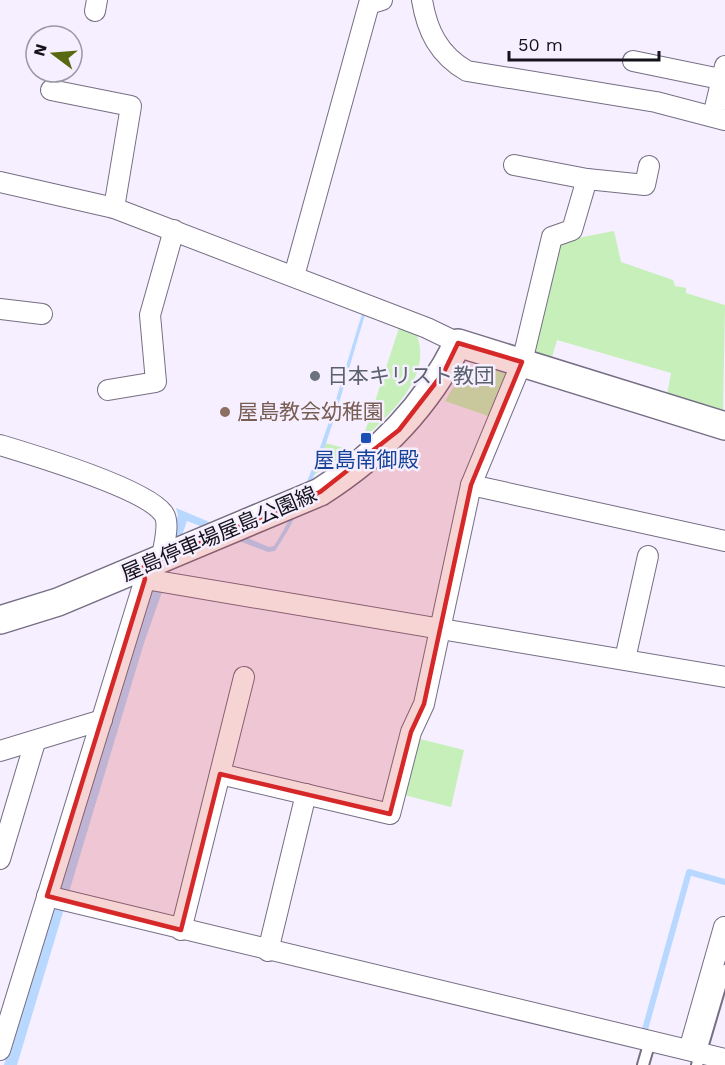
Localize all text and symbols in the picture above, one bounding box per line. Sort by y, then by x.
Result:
north arrow [24,24,84,84]
scale bar [509,24,659,62]
text: 50 m [518,34,563,55]
text: N [29,42,51,58]
place label: 日本キリスト教団 [327,363,495,388]
marker: 日本キリスト教団 [308,369,322,383]
place label: 屋島教会幼稚園 [237,399,384,424]
marker: 屋島教会幼稚園 [218,405,232,419]
marker: 屋島南御殿 [359,431,373,445]
place label: 屋島南御殿 [314,447,419,472]
street label: 屋島停車場屋島公園線 [117,481,320,586]

